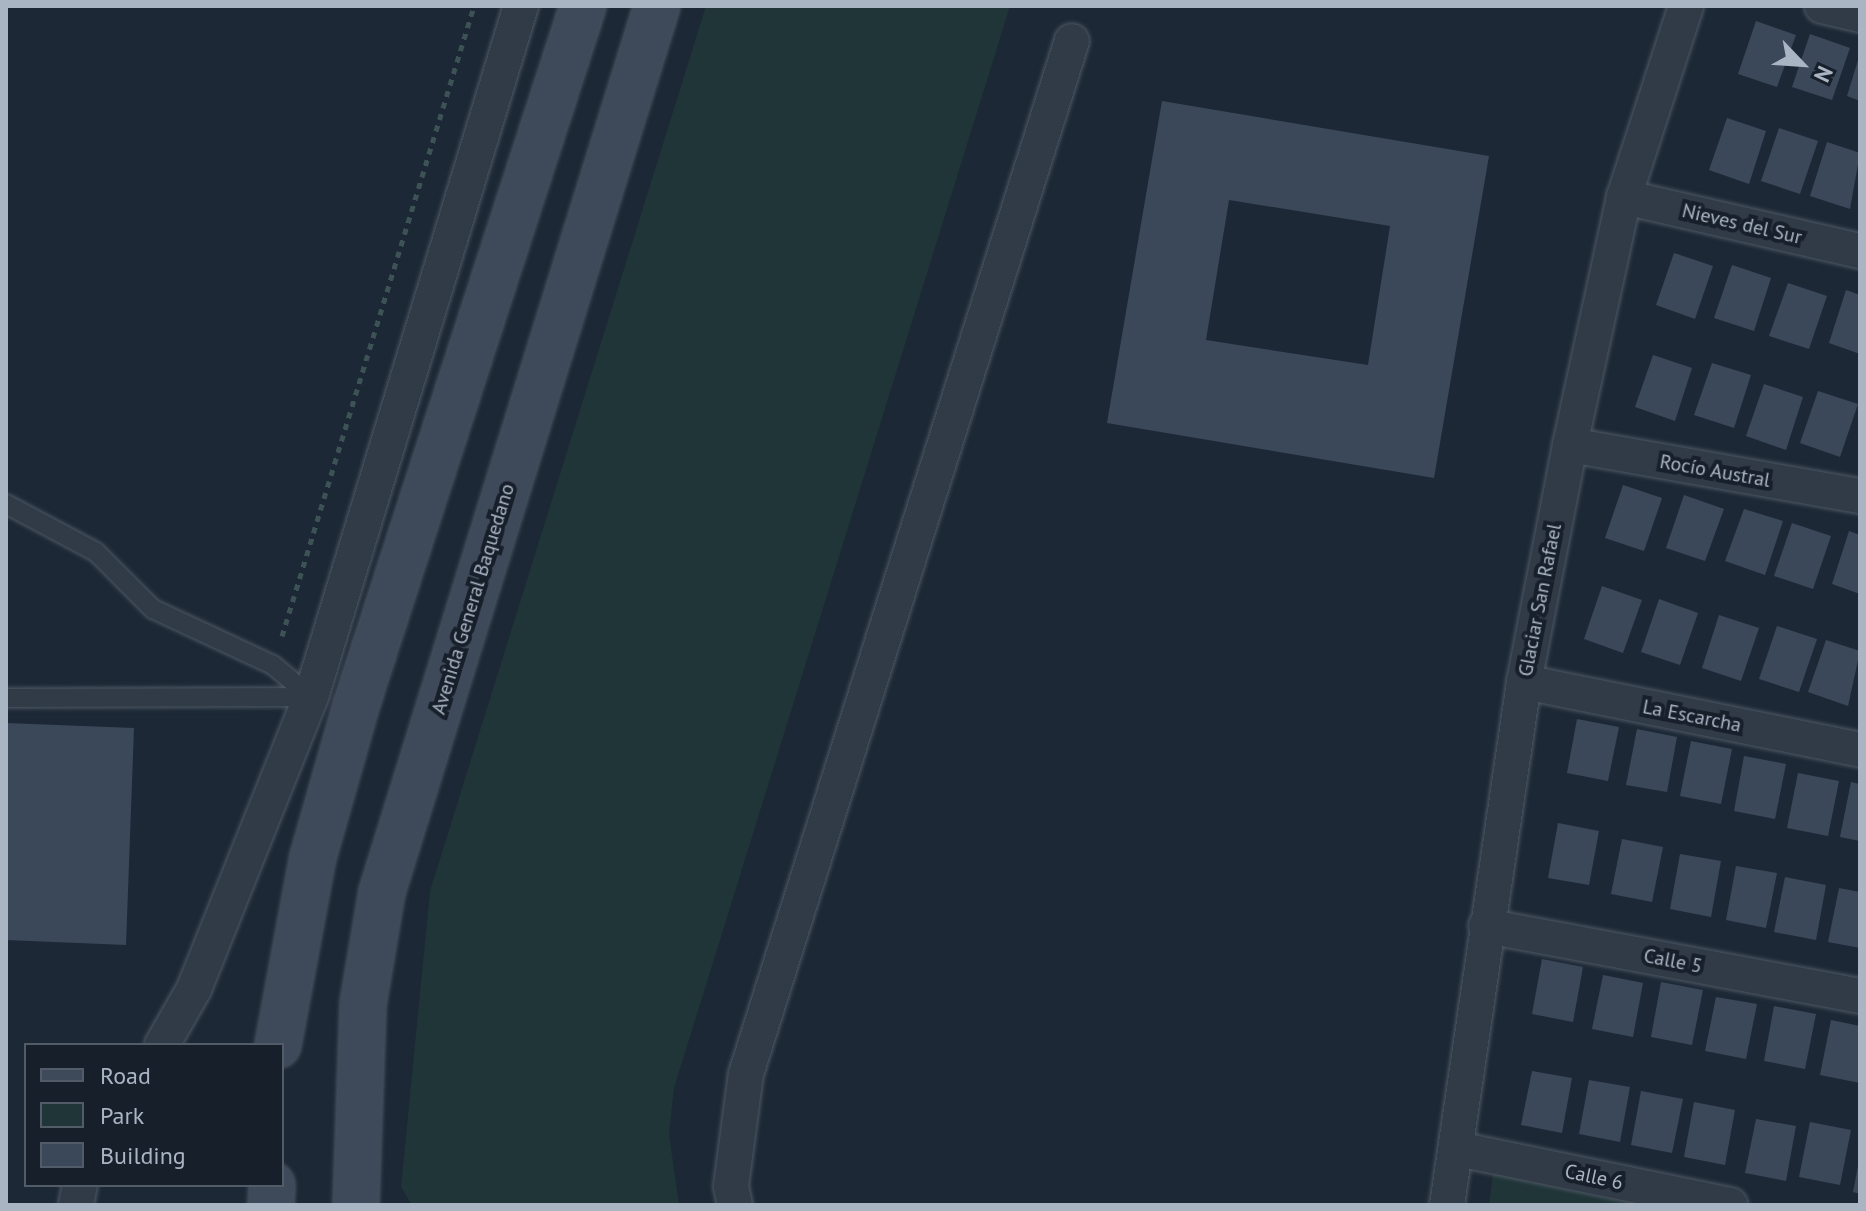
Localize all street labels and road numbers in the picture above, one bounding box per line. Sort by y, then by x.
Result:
street label: Nieves del Sur [1680,199,1804,249]
street label: Rocío Austral [1658,449,1772,493]
street label: Avenida General Baquedano [426,481,520,717]
street label: Glaciar San Rafael [1513,522,1567,678]
street label: La Escarcha [1641,695,1743,737]
street label: Calle 5 [1642,944,1704,978]
street label: Calle 6 [1563,1159,1625,1195]

